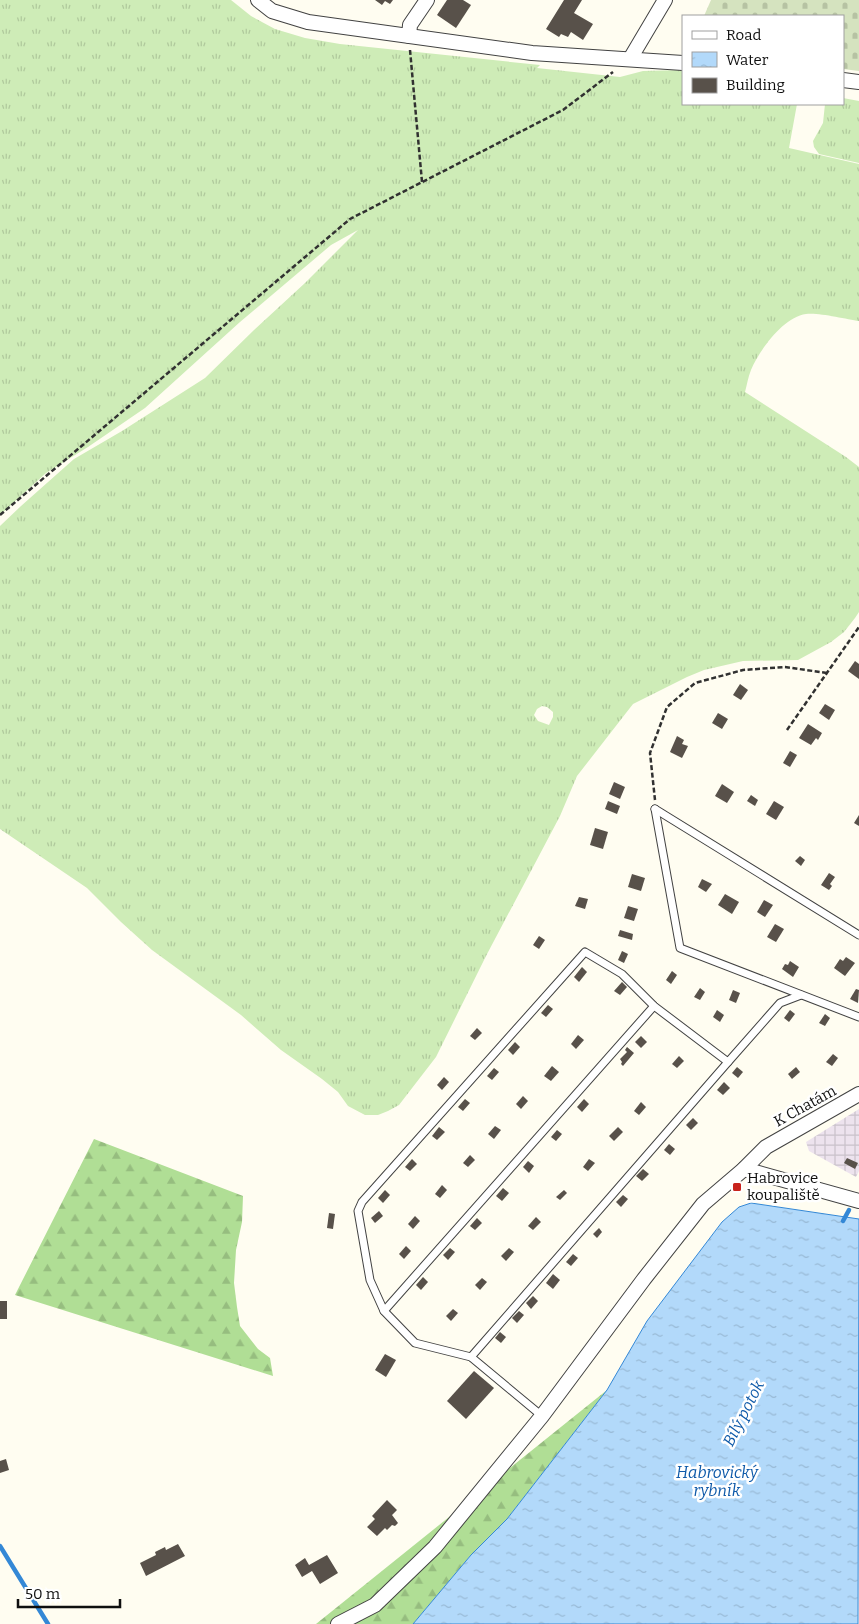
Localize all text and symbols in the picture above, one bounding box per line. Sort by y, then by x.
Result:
legend [682,15,844,105]
text: Road [726,26,761,44]
text: Water [726,51,769,69]
text: Building [726,76,785,94]
street label: K Chatám [771,1081,840,1130]
place label: Habrovice koupaliště [747,1169,820,1204]
marker: Habrovice koupaliště [731,1181,743,1193]
water label: Bílý potok [719,1377,768,1449]
water label: Habrovický rybník [676,1463,759,1500]
scale bar [18,1576,120,1608]
text: 50 m [25,1585,61,1603]

